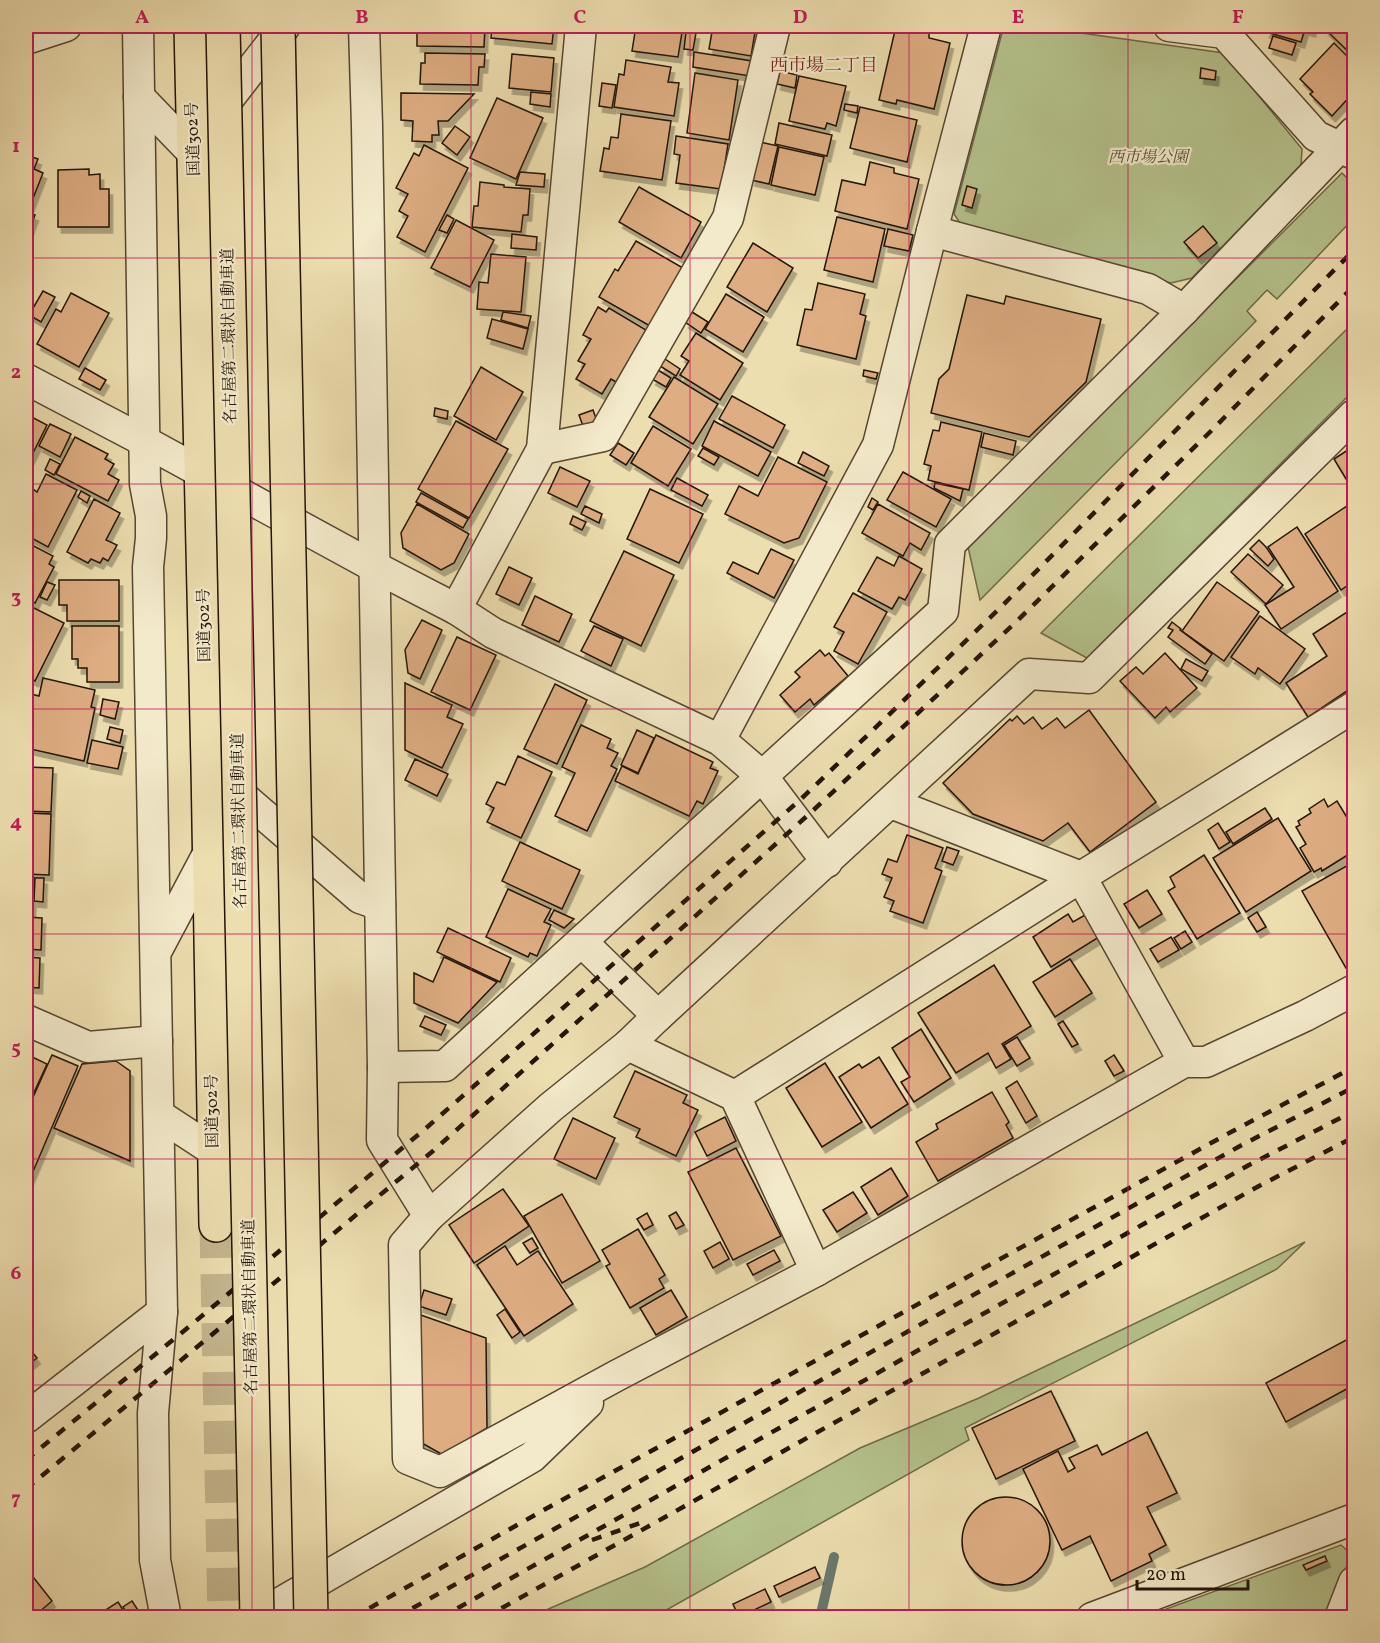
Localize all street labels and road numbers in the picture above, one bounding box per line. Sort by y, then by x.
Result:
street label: 国道302号 [182,102,206,176]
street label: 名古屋第二環状自動車道 [217,248,243,424]
street label: 国道302号 [193,588,217,662]
street label: 名古屋第二環状自動車道 [227,733,253,909]
street label: 国道302号 [201,1074,225,1148]
street label: 名古屋第二環状自動車道 [238,1219,264,1395]

